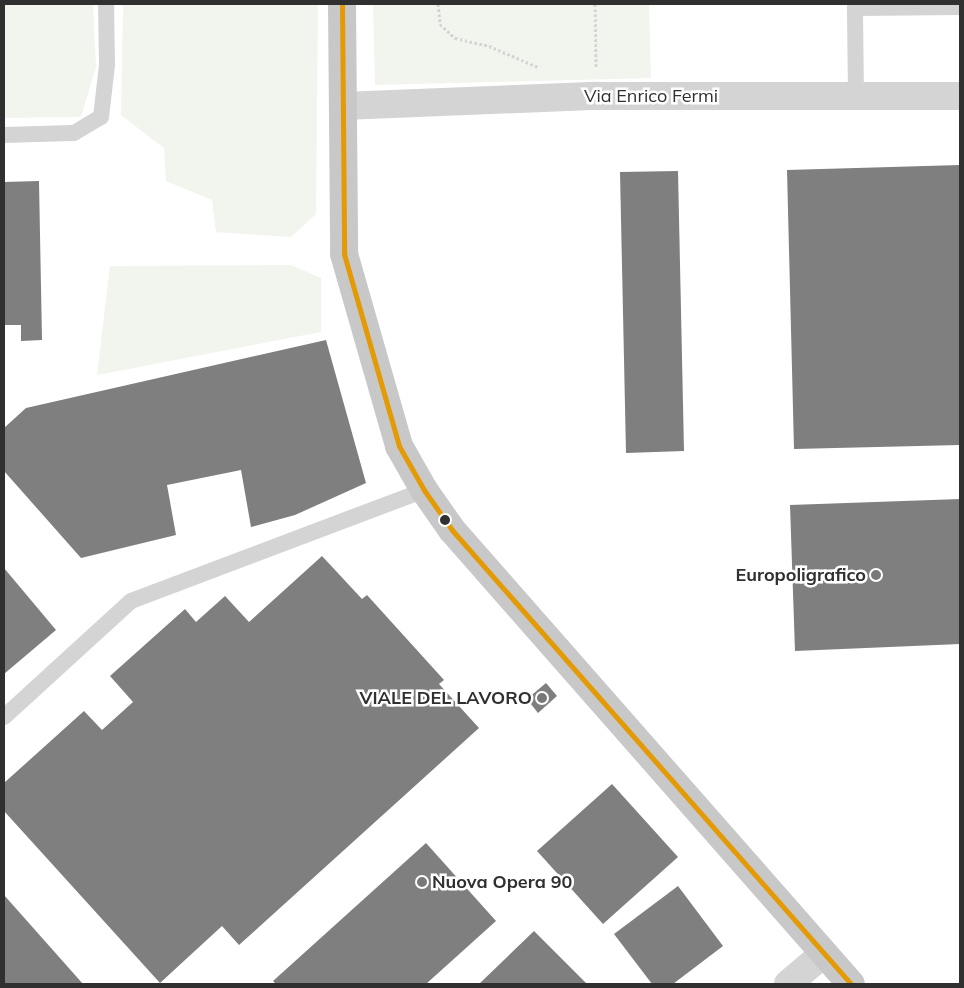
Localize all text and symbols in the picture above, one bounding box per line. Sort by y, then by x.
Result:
street label: Via Enrico Fermi [584,85,718,107]
unlabelled marker [440,515,450,525]
place label: Europoligrafico [736,564,866,586]
marker: Europoligrafico [870,569,882,581]
place label: VIALE DEL LAVORO [359,687,532,709]
marker: VIALE DEL LAVORO [536,692,548,704]
place label: Nuova Opera 90 [432,871,572,893]
marker: Nuova Opera 90 [416,876,428,888]

